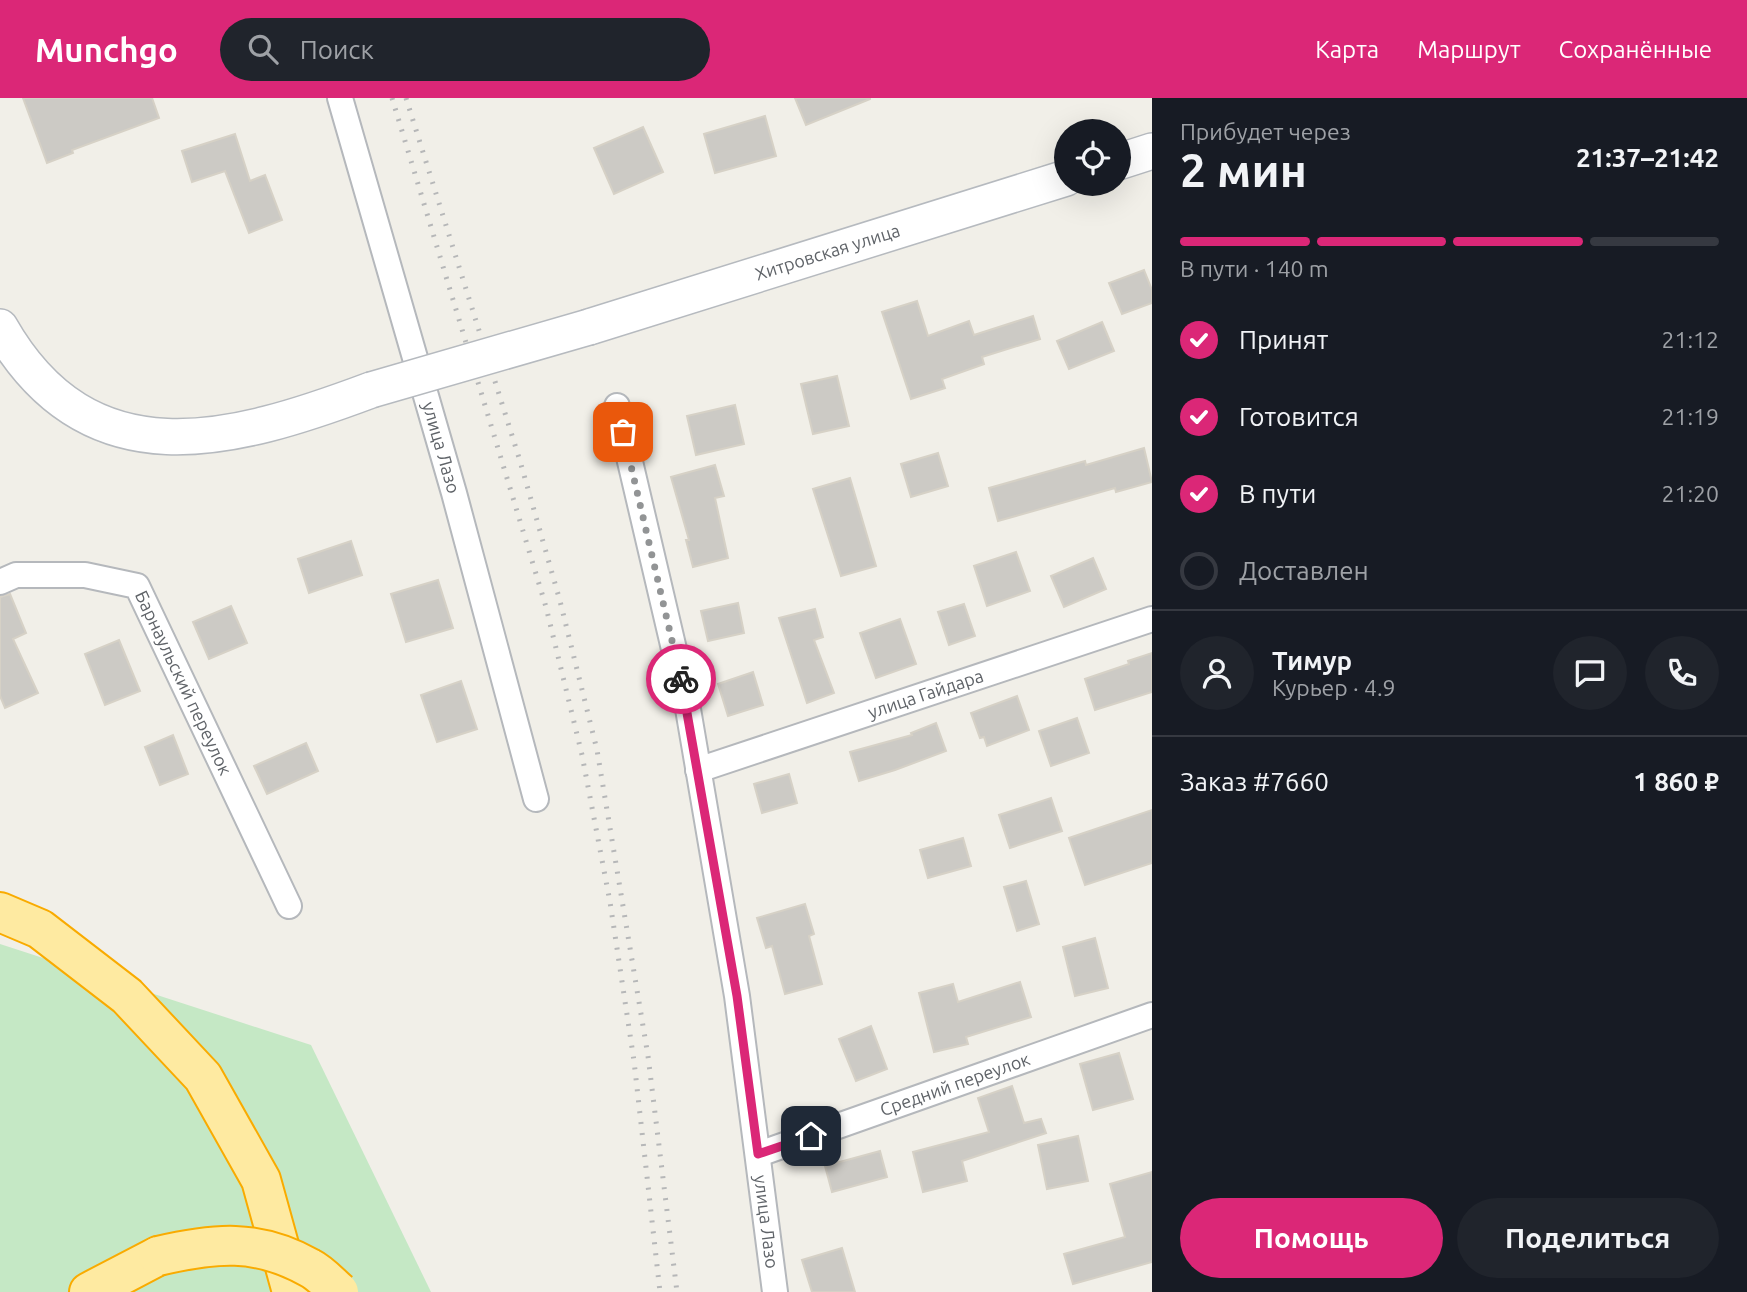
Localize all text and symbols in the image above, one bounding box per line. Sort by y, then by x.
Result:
search box [220,18,710,81]
icon: search [244,30,282,68]
text: Munchgo [35,31,178,68]
text: Поиск [300,35,374,64]
text: Карта [1315,36,1379,63]
text: Маршрут [1417,36,1521,63]
text: Сохранённые [1559,36,1712,63]
map controls [1054,119,1131,196]
button: locate [1054,119,1131,196]
text: Прибудет через [1180,119,1351,144]
text: 21:37–21:42 [1576,143,1719,172]
text: 2 мин [1180,144,1307,196]
street label: Хитровская улица [752,219,902,284]
text: В пути · 140 m [1180,256,1329,281]
icon: check [1180,321,1218,359]
text: Принят [1239,325,1328,354]
text: 21:12 [1661,327,1719,352]
icon: check [1180,398,1218,436]
street label: улица Лазо [419,399,465,496]
pin [593,402,653,462]
text: Готовится [1239,402,1359,431]
text: 21:19 [1661,404,1719,429]
icon: bag [604,413,642,451]
icon: check [1180,475,1218,513]
text: В пути [1239,479,1316,508]
text: 21:20 [1661,481,1719,506]
text: Доставлен [1239,556,1369,585]
street label: Барнаульский переулок [132,587,236,778]
button: person [1180,636,1254,710]
button: chat [1553,636,1627,710]
button: phone [1645,636,1719,710]
courier [646,644,716,714]
text: Тимур [1272,646,1352,675]
icon: bike [662,660,700,698]
street label: улица Гайдара [865,665,986,722]
text: Курьер · 4.9 [1272,675,1396,700]
text: Заказ #7660 [1180,767,1329,796]
text: 1 860 ₽ [1633,767,1719,796]
street label: Средний переулок [877,1048,1032,1119]
pin [781,1106,841,1166]
icon: home [792,1117,830,1155]
street label: улица Лазо [751,1174,783,1270]
button: Помощь [1180,1198,1443,1278]
button: Поделиться [1457,1198,1719,1278]

